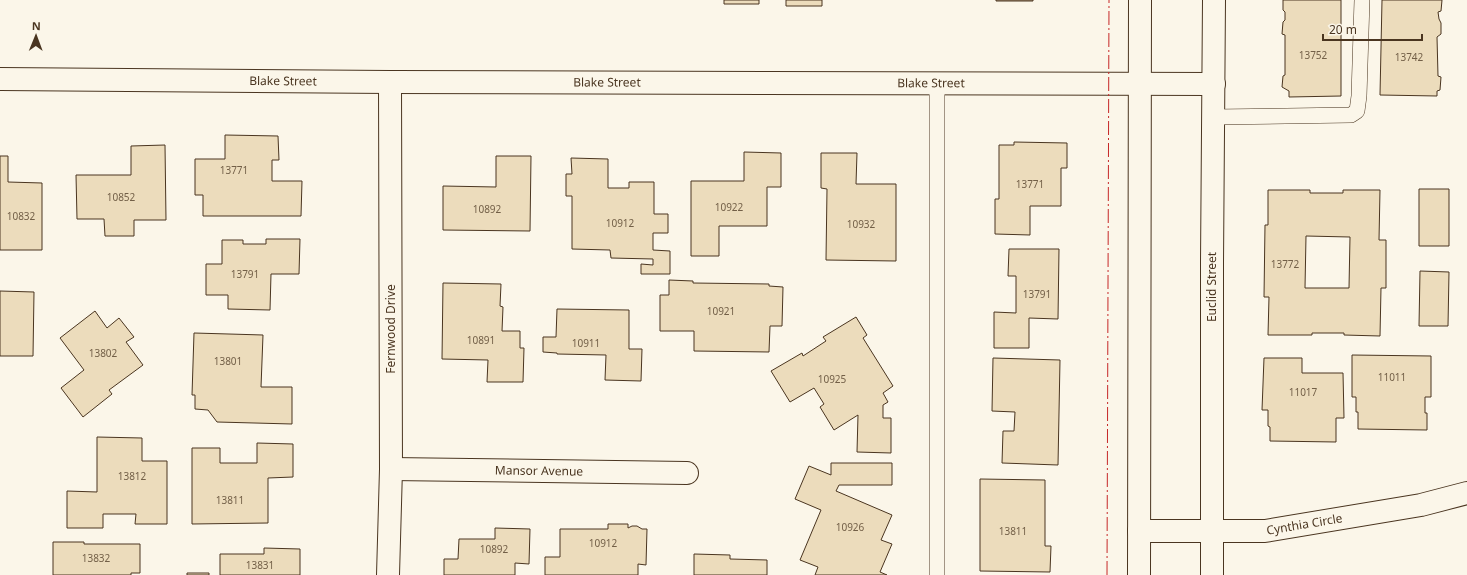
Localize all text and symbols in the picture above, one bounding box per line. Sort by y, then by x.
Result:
north arrow [16,16,56,56]
scale bar [1323,16,1422,42]
text: N [32,18,41,33]
text: 20 m [1329,21,1357,38]
house number: 13752 [1299,48,1328,62]
house number: 13742 [1395,50,1424,64]
street label: Blake Street [249,72,317,89]
street label: Blake Street [573,73,641,91]
street label: Blake Street [897,74,965,91]
house number: 13771 [220,163,248,177]
house number: 13771 [1016,177,1044,191]
house number: 10852 [107,190,136,204]
house number: 10922 [715,200,744,214]
house number: 10892 [473,202,502,216]
house number: 10832 [7,209,36,223]
house number: 10912 [606,216,635,230]
house number: 10932 [847,217,876,231]
street label: Euclid Street [1203,251,1220,322]
house number: 13772 [1271,257,1300,271]
house number: 13791 [231,267,259,281]
street label: Fernwood Drive [382,284,399,374]
house number: 13791 [1023,287,1051,301]
house number: 10921 [707,304,735,318]
house number: 10891 [467,333,495,347]
house number: 10911 [572,336,600,350]
house number: 13802 [89,346,118,360]
house number: 13801 [214,354,242,368]
house number: 11011 [1378,370,1406,384]
house number: 10925 [818,372,847,386]
house number: 11017 [1289,385,1318,399]
street label: Mansor Avenue [495,461,583,480]
house number: 13812 [118,469,147,483]
house number: 13811 [216,493,244,507]
street label: Cynthia Circle [1265,509,1344,539]
house number: 10926 [836,520,865,534]
house number: 13811 [999,524,1027,538]
house number: 10912 [589,536,618,550]
house number: 10892 [480,542,509,556]
house number: 13832 [82,551,111,565]
house number: 13831 [246,558,274,572]

